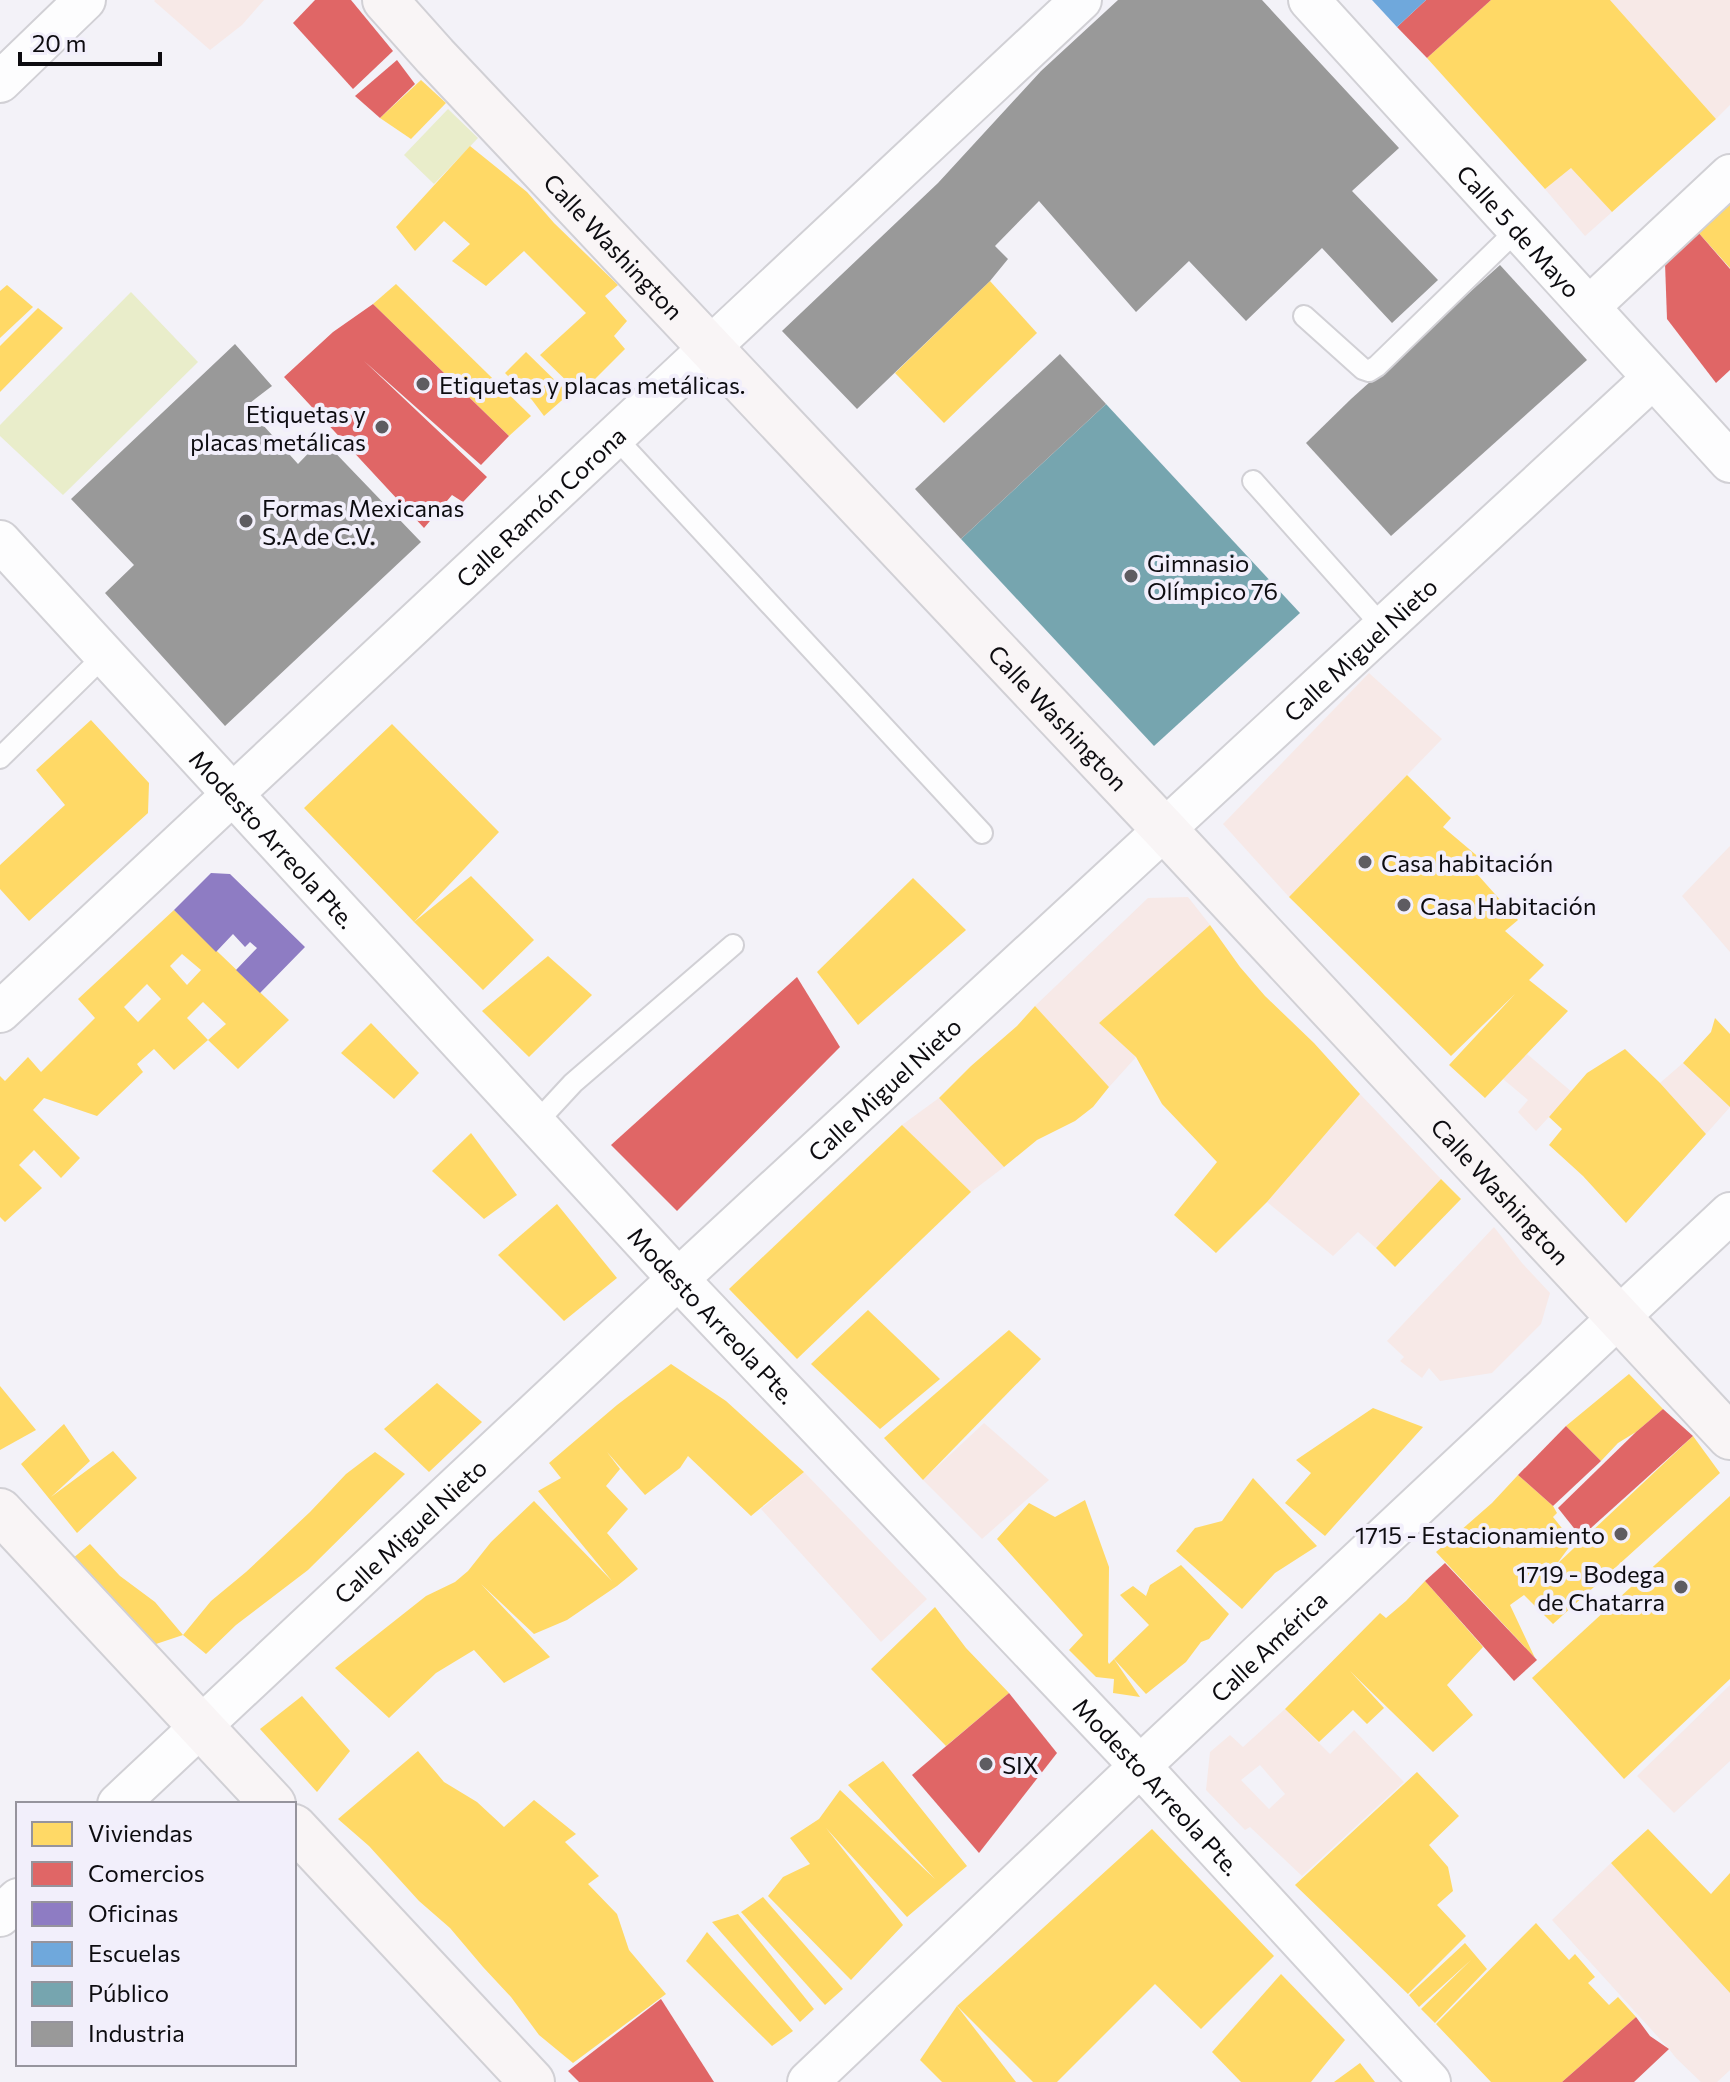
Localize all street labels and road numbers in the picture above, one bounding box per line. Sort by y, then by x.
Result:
street label: Calle 5 de Mayo [1451,158,1587,303]
street label: Calle Washington [538,167,690,325]
street label: Calle Ramón Corona [449,420,631,593]
street label: Calle Miguel Nieto [1277,571,1442,727]
street label: Calle Washington [983,638,1134,796]
street label: Modesto Arreola Pte. [184,743,362,934]
street label: Calle Miguel Nieto [801,1011,967,1167]
street label: Calle Washington [1426,1112,1576,1270]
street label: Modesto Arreola Pte. [623,1221,803,1409]
street label: Calle Miguel Nieto [328,1452,492,1609]
street label: Calle América [1204,1584,1332,1707]
street label: Modesto Arreola Pte. [1068,1691,1247,1881]

